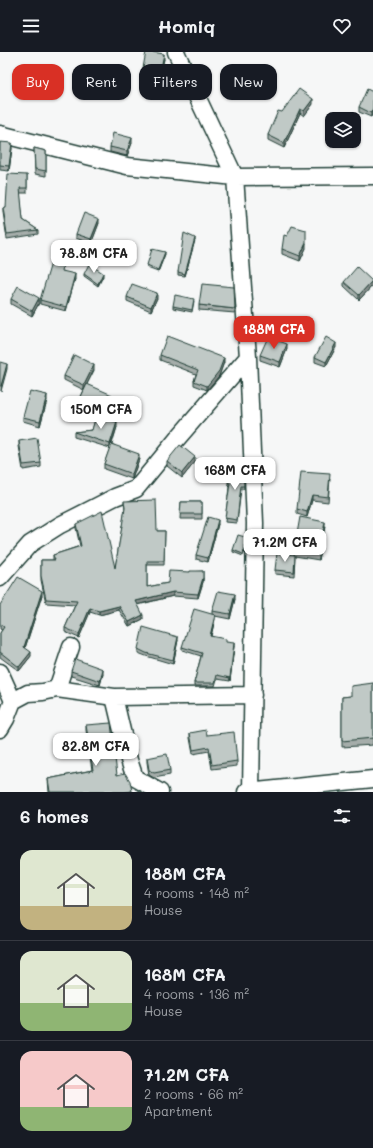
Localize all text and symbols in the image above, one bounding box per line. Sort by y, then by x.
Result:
text: Homiq [158,14,215,38]
icon: menu [20,15,42,37]
icon: heart [331,15,353,37]
chip: Buy [12,64,64,100]
chip: Rent [72,64,131,100]
chip: Filters [139,64,212,100]
chip: New [220,64,277,100]
map controls [325,112,361,148]
button: layers [325,112,361,148]
pin: 78.8M CFA [48,240,140,274]
text: 78.8M CFA [60,244,128,261]
pin: 188M CFA [233,316,315,350]
text: 188M CFA [243,320,305,337]
pin: 150M CFA [60,396,142,430]
text: 150M CFA [70,400,132,417]
pin: 168M CFA [194,457,276,491]
text: 168M CFA [204,461,266,478]
pin: 71.2M CFA [239,529,331,563]
text: 71.2M CFA [252,533,318,550]
pin: 82.8M CFA [50,733,142,767]
text: 82.8M CFA [62,737,130,754]
text: 6 homes [20,805,89,827]
icon: filters [331,805,353,827]
text: 188M CFA [144,862,226,884]
icon: home [52,866,100,914]
text: 4 rooms · 148 m² [144,884,249,901]
text: House [144,901,182,918]
text: 168M CFA [144,963,226,985]
icon: home [52,967,100,1015]
text: 4 rooms · 136 m² [144,985,249,1002]
text: House [144,1002,182,1019]
text: 71.2M CFA [144,1063,229,1085]
icon: home [52,1067,100,1115]
text: 2 rooms · 66 m² [144,1085,243,1102]
text: Apartment [144,1102,213,1119]

